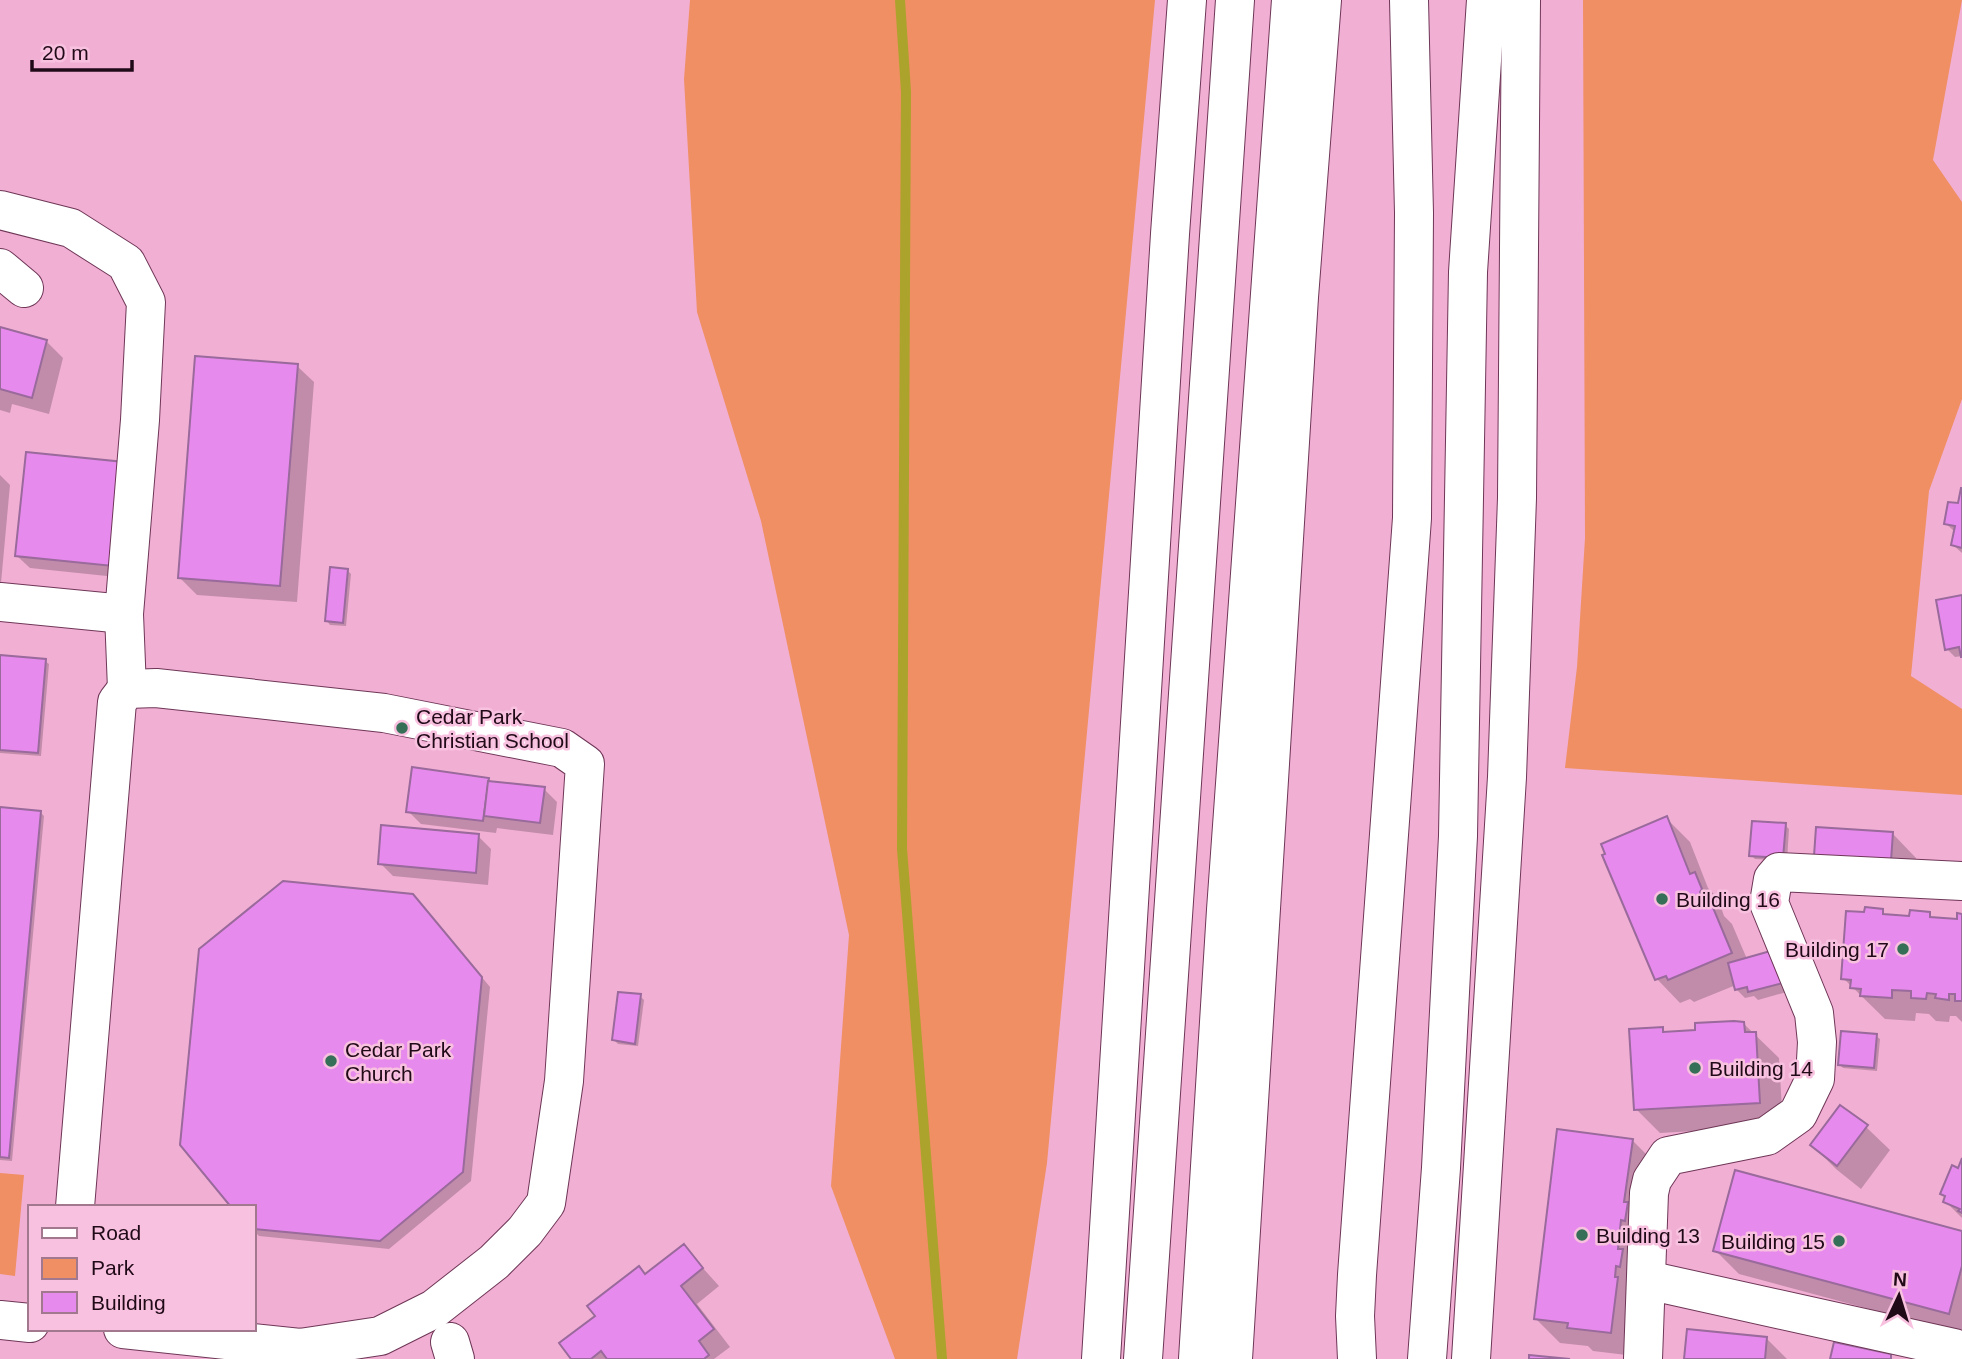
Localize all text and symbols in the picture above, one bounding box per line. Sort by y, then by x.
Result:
scale bar [32,28,131,72]
text: 20 m [42,41,89,64]
place label: Cedar Park Christian School [416,705,569,752]
marker: Cedar Park Christian School [394,720,410,736]
place label: Building 16 [1676,888,1780,911]
marker: Building 16 [1654,891,1670,907]
place label: Building 17 [1785,938,1889,961]
marker: Building 17 [1895,941,1911,957]
place label: Cedar Park Church [345,1038,452,1085]
marker: Cedar Park Church [323,1053,339,1069]
place label: Building 14 [1709,1057,1813,1080]
marker: Building 14 [1687,1060,1703,1076]
legend [28,1205,256,1331]
text: Road [91,1221,141,1244]
place label: Building 13 [1596,1224,1700,1247]
marker: Building 13 [1574,1227,1590,1243]
place label: Building 15 [1721,1230,1825,1253]
marker: Building 15 [1831,1233,1847,1249]
text: Park [91,1256,135,1279]
north arrow [1864,1261,1934,1331]
text: N [1893,1269,1908,1290]
text: Building [91,1291,166,1314]

